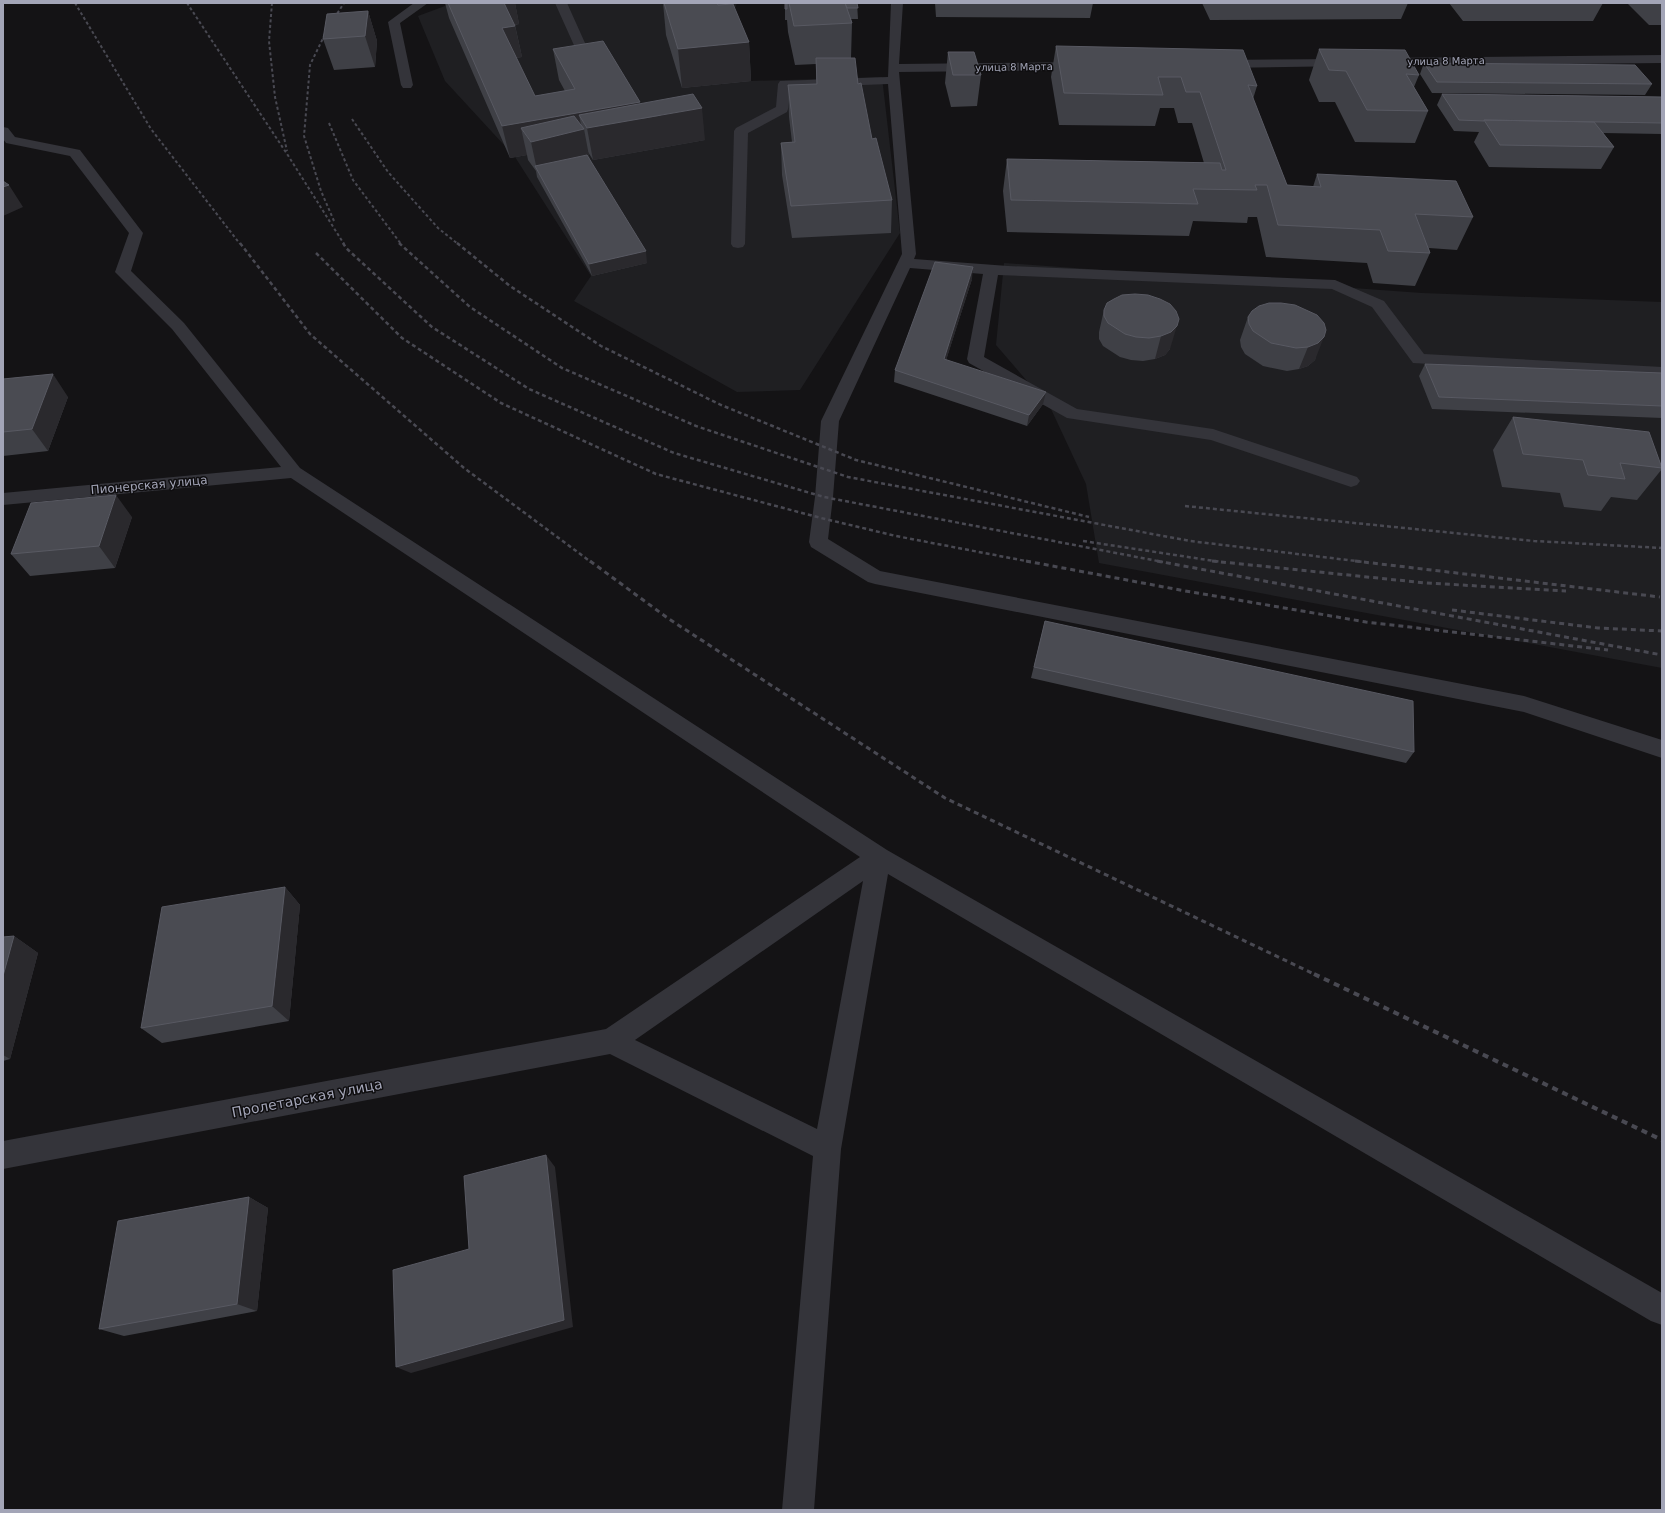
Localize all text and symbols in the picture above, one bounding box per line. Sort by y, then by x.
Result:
street label: улица 8 Марта [1407,55,1485,67]
street label: улица 8 Марта [975,61,1053,73]
street label: Пионерская улица [90,473,208,497]
street label: Пролетарская улица [230,1076,384,1120]

